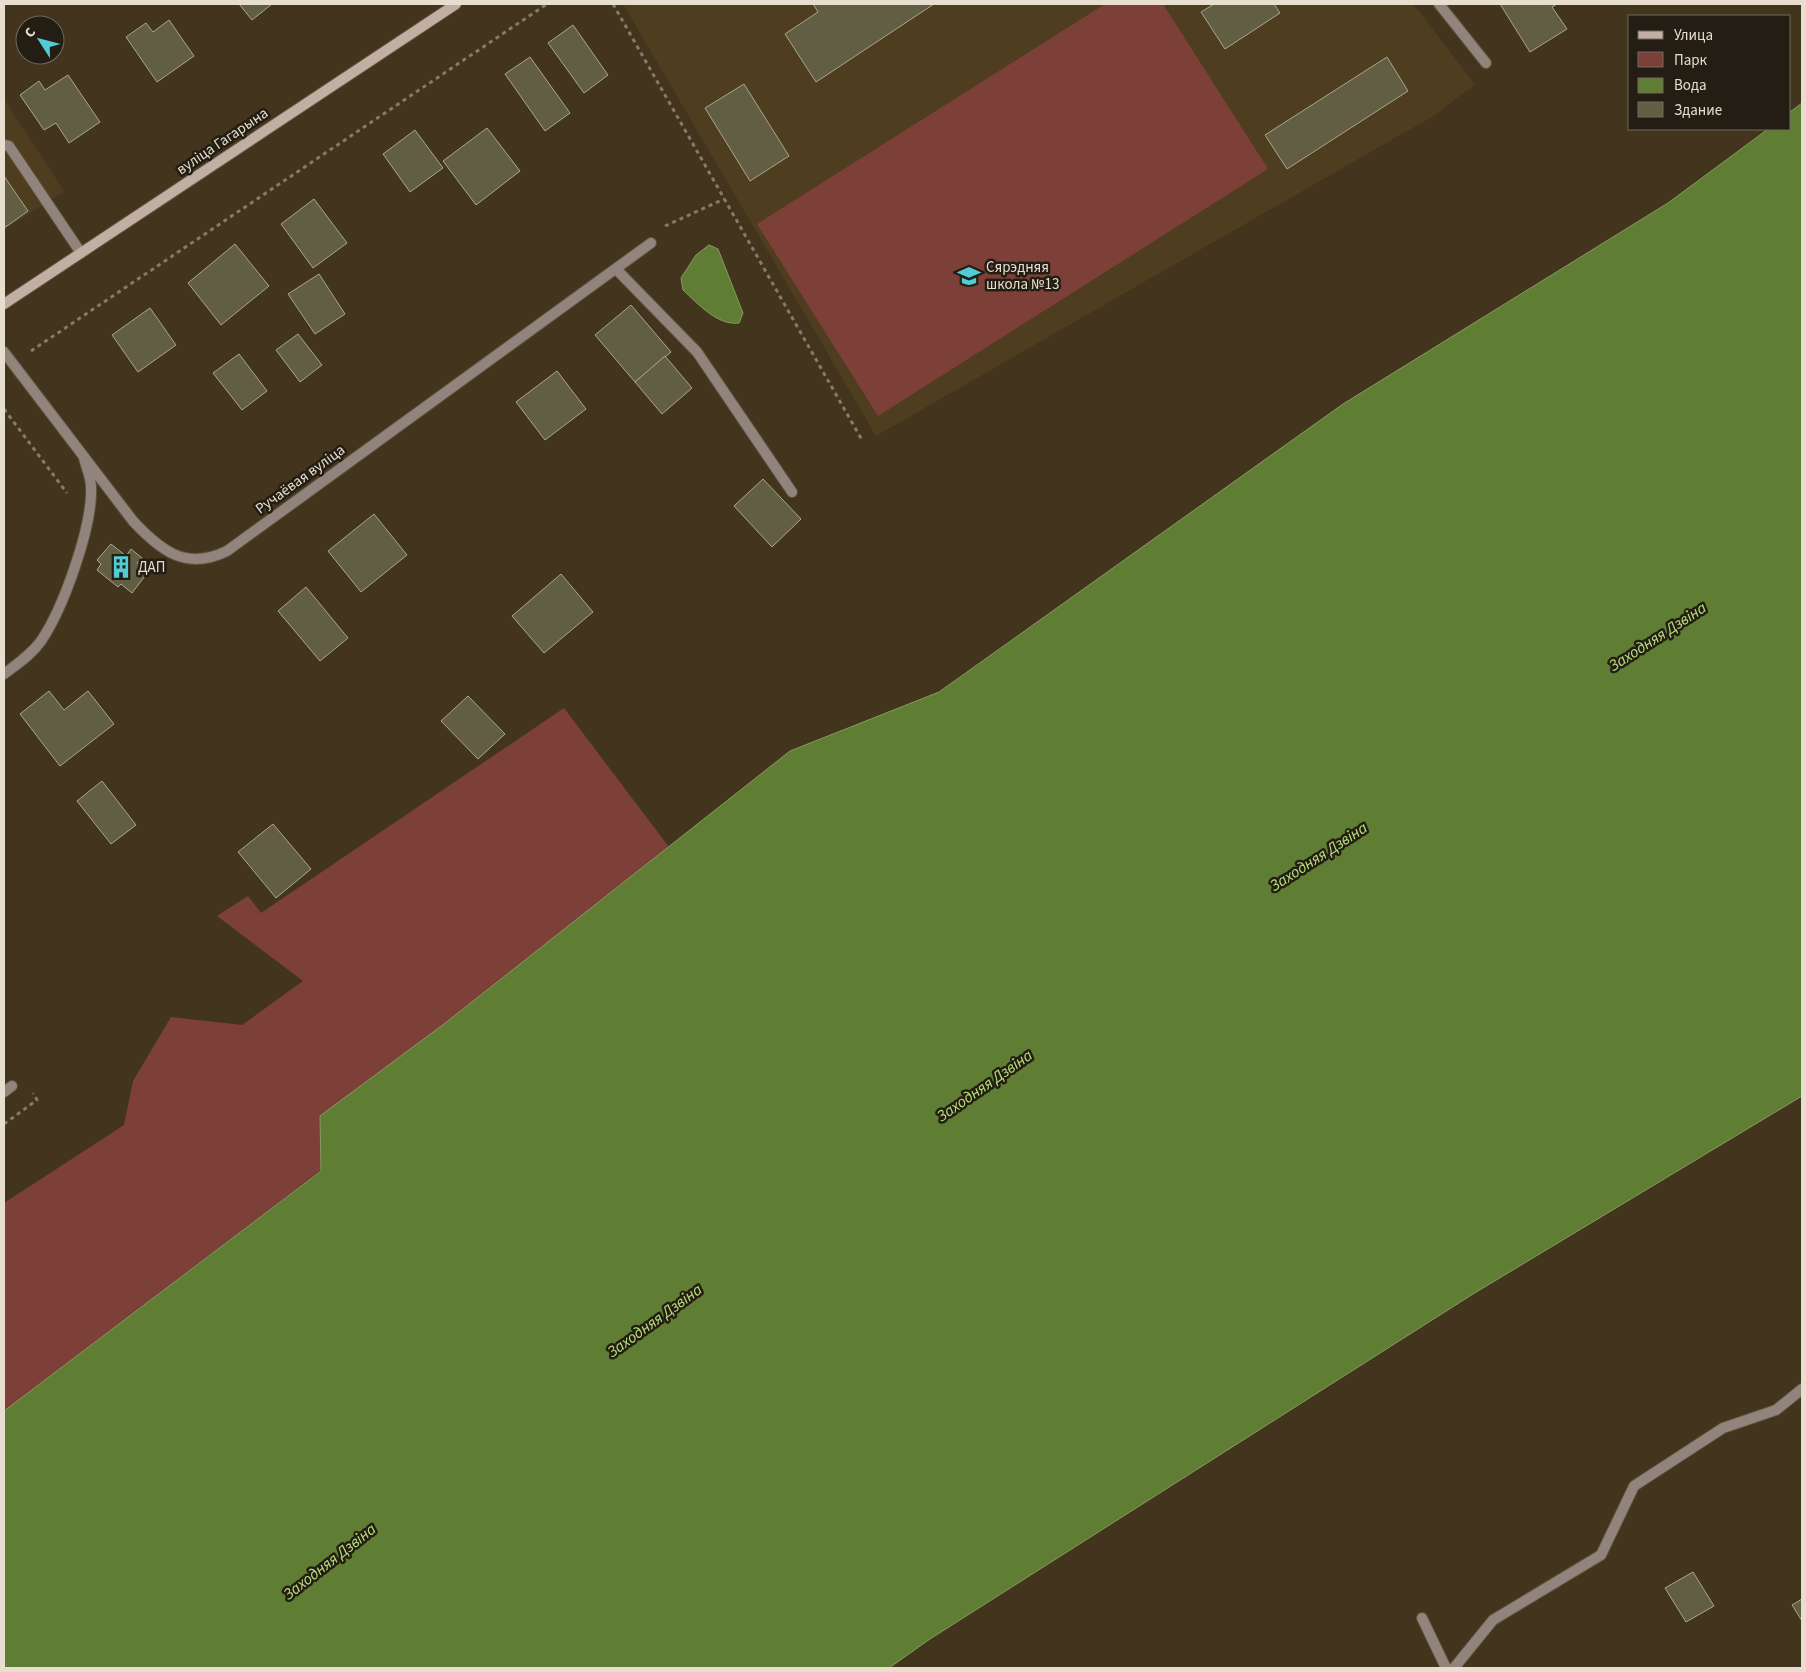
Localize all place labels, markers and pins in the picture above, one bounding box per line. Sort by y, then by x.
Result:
place label: Сярэдняя школа №13 [986,257,1059,295]
school or university icon: Сярэдняя школа №13 [956,263,982,289]
building icon: ДАП [108,554,134,580]
place label: ДАП [138,557,165,578]

